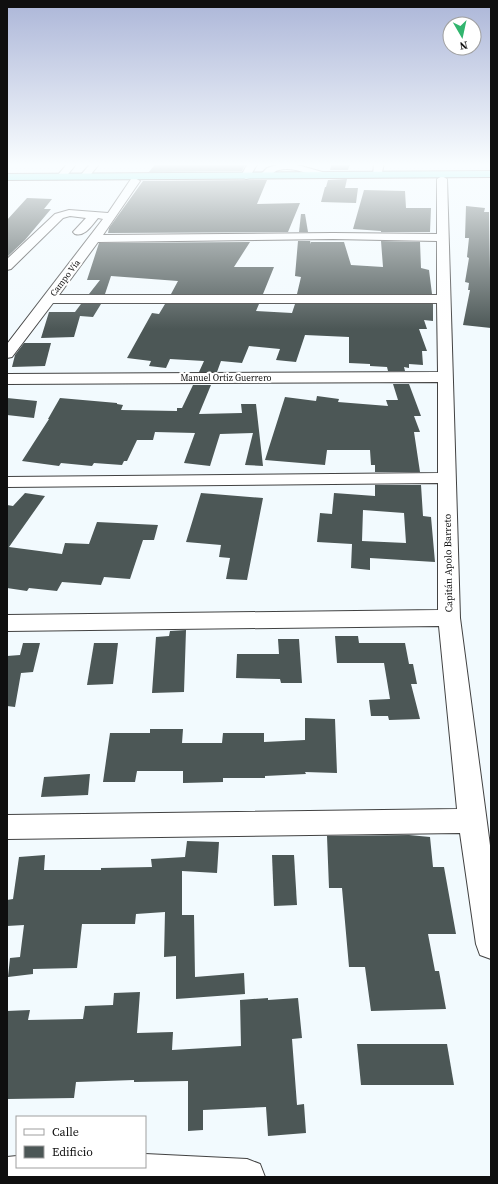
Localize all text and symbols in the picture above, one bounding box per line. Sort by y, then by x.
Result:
north arrow [442,16,482,56]
text: N [458,37,469,53]
street label: Campo Vía [47,257,83,299]
street label: Manuel Ortiz Guerrero [180,372,272,384]
street label: Capitán Apolo Barreto [441,513,455,612]
legend [16,1116,146,1168]
text: Calle [52,1124,79,1140]
text: Edificio [52,1144,93,1160]

